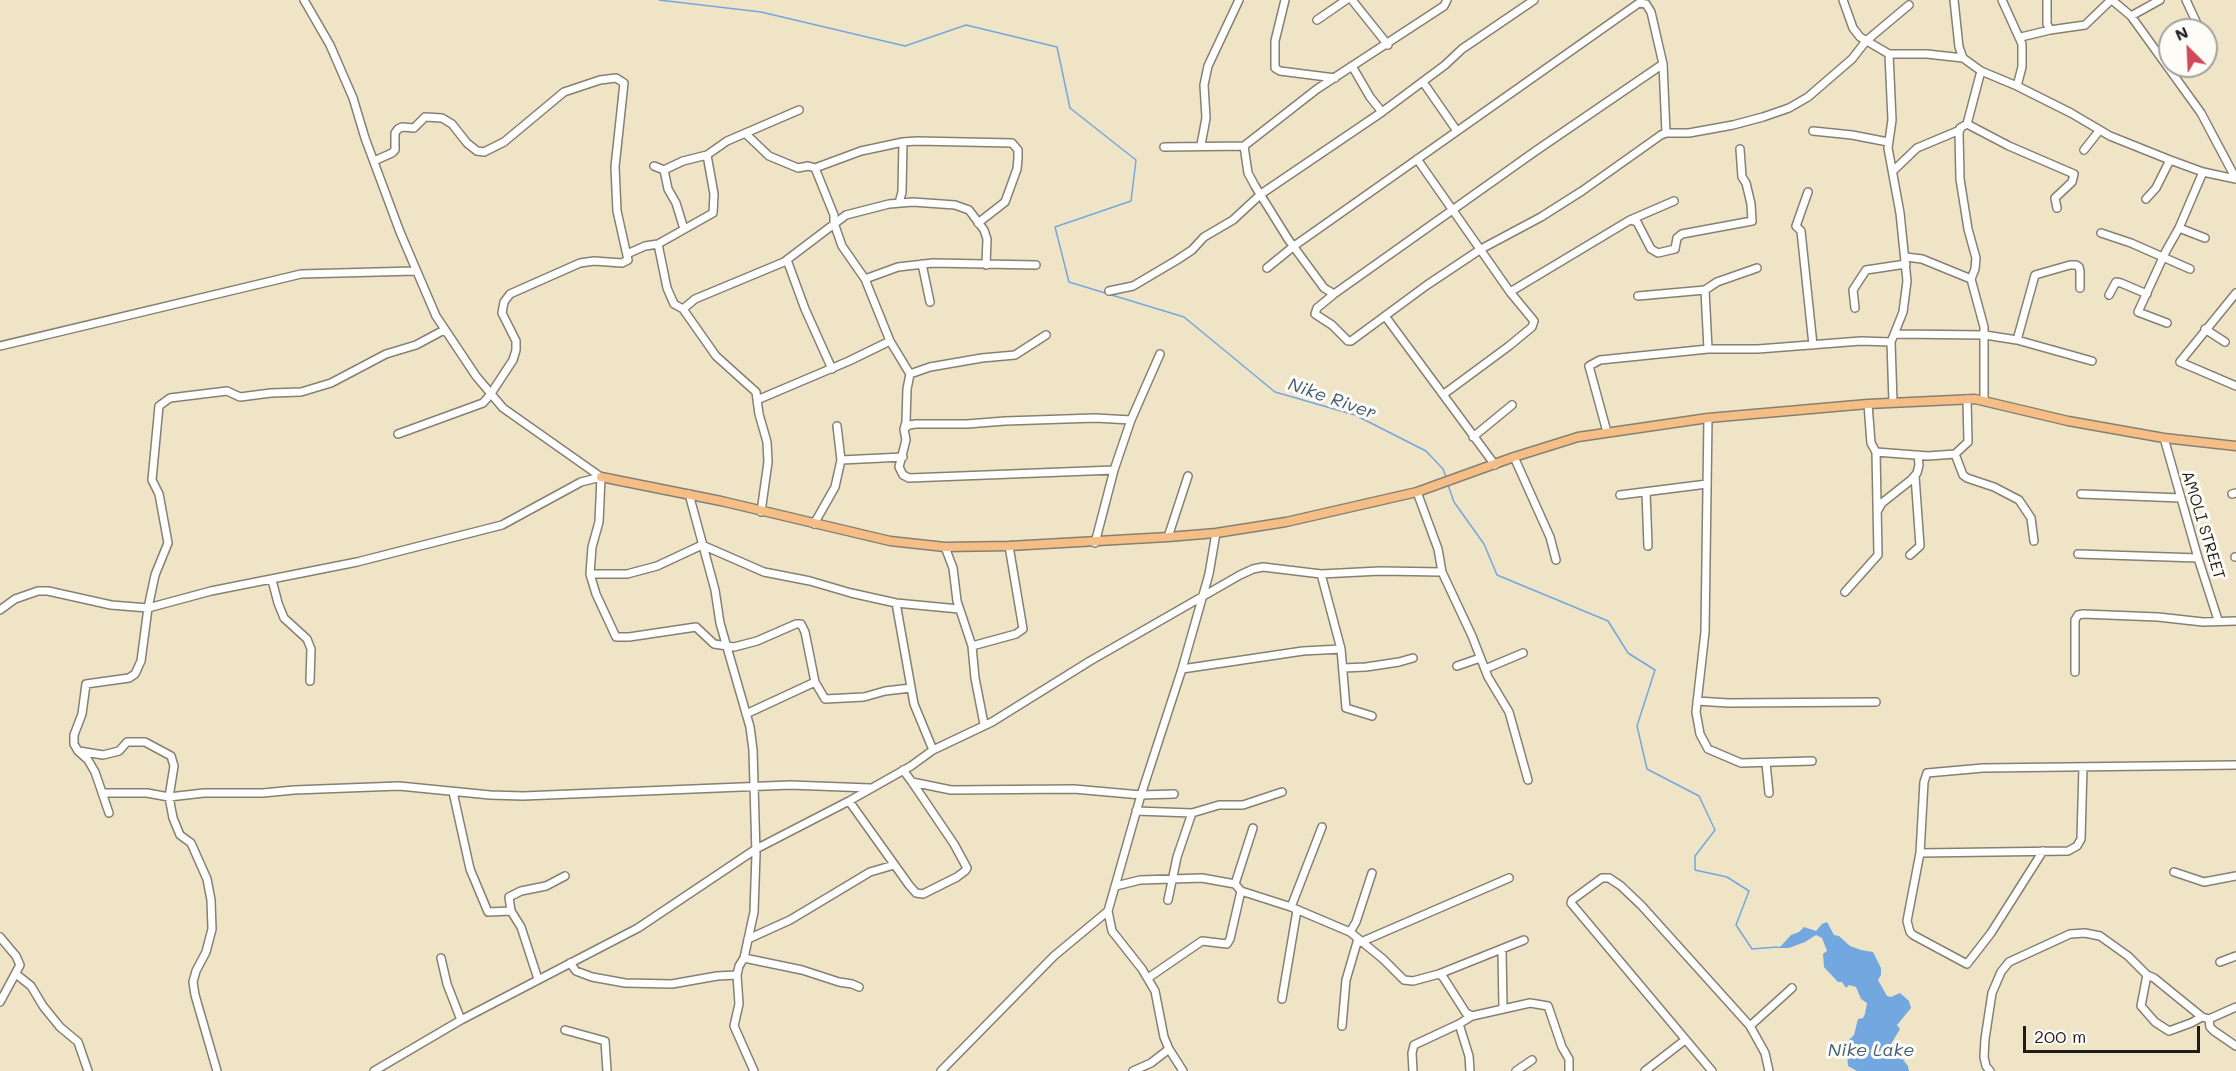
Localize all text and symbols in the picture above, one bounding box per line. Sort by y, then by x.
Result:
north arrow [2158,18,2218,78]
text: N [2171,21,2191,45]
water label: Nike River [1285,374,1379,424]
street label: AMOLI STREET [2177,468,2229,582]
scale bar [2026,1014,2203,1052]
text: 200 m [2034,1024,2086,1048]
water label: Nike Lake [1828,1039,1914,1061]

